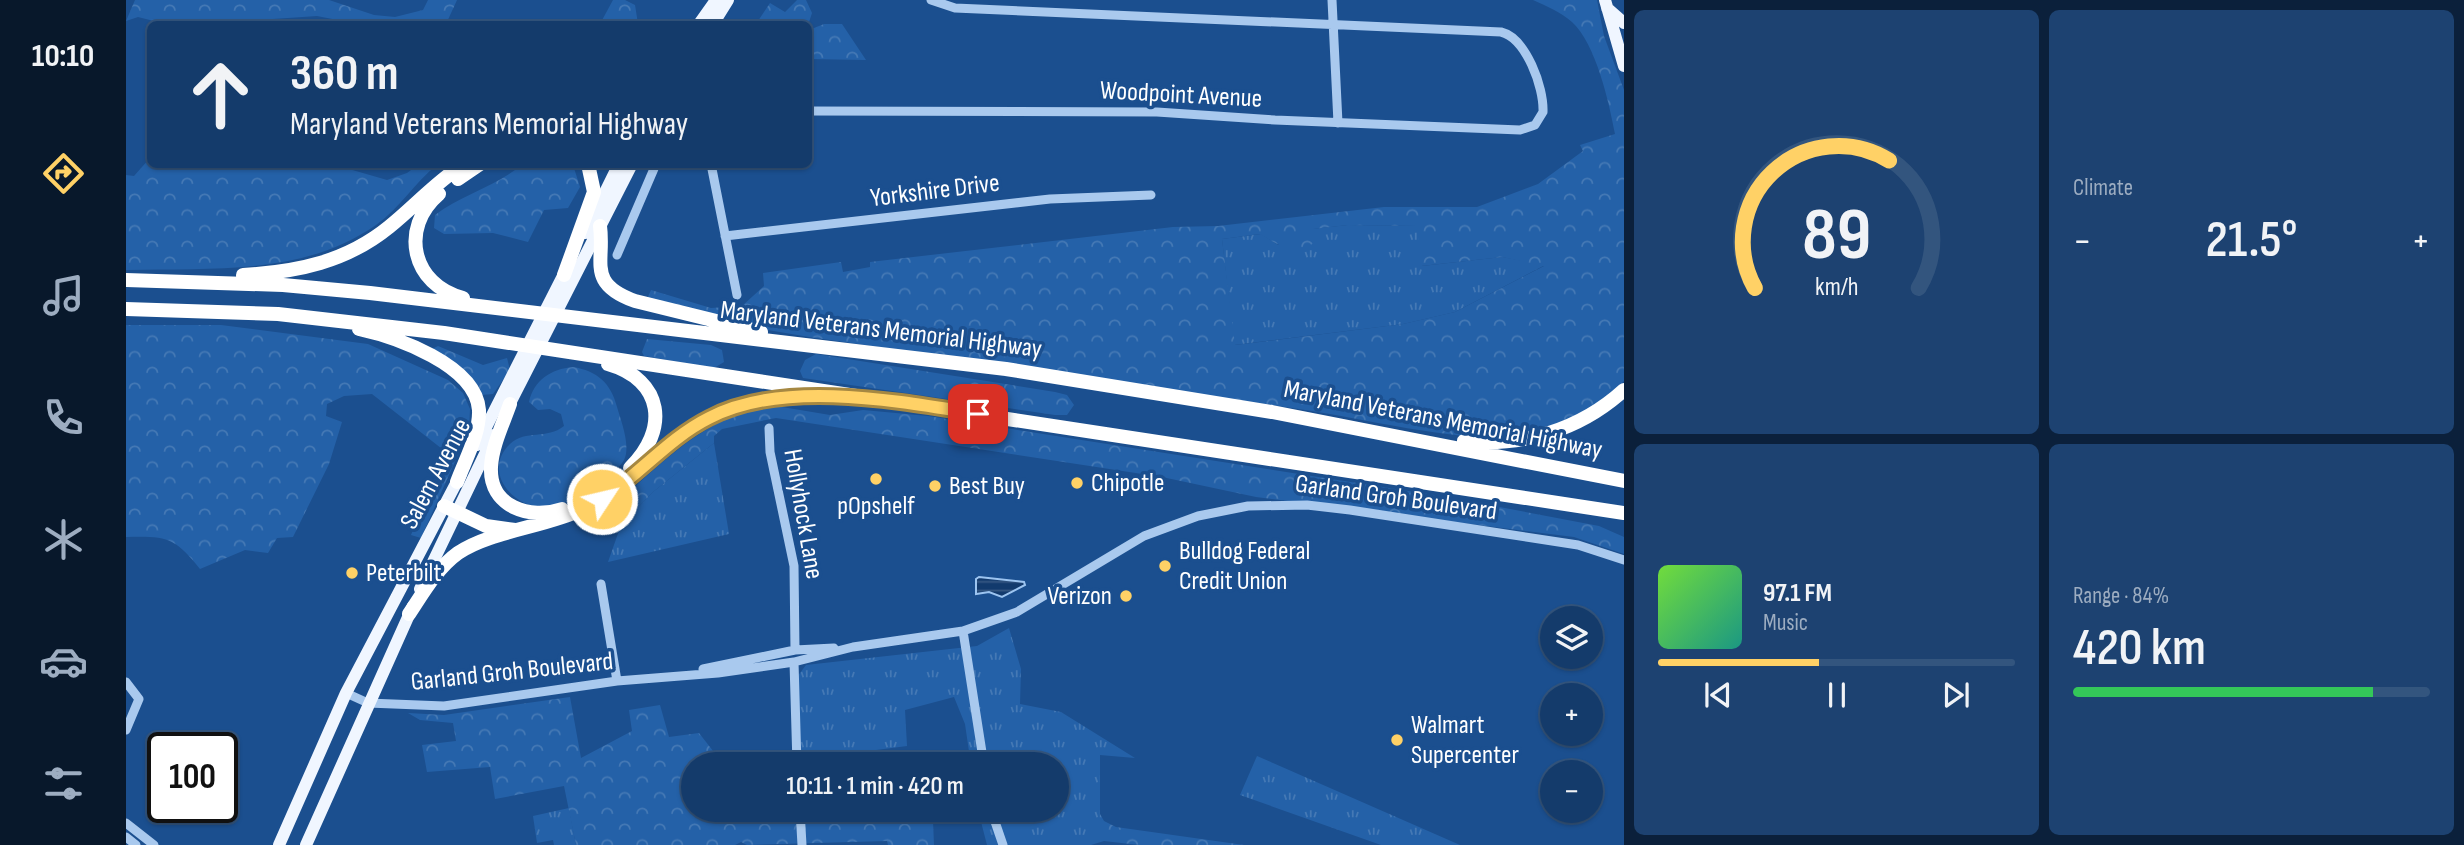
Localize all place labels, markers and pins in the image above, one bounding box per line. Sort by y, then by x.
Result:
pin [948,384,1008,444]
place label: Chipotle [1091,468,1164,499]
marker: pOpshelf [868,471,884,487]
place label: Best Buy [949,471,1025,502]
marker: Chipotle [1069,475,1085,491]
marker: Best Buy [927,478,943,494]
place label: pOpshelf [837,491,915,522]
place label: Bulldog Federal Credit Union [1179,536,1310,597]
place label: Peterbilt [366,558,441,589]
marker: Bulldog Federal Credit Union [1157,558,1173,574]
marker: Peterbilt [344,565,360,581]
place label: Verizon [1047,581,1112,612]
marker: Verizon [1118,588,1134,604]
place label: Walmart Supercenter [1411,710,1519,771]
marker: Walmart Supercenter [1389,732,1405,748]

